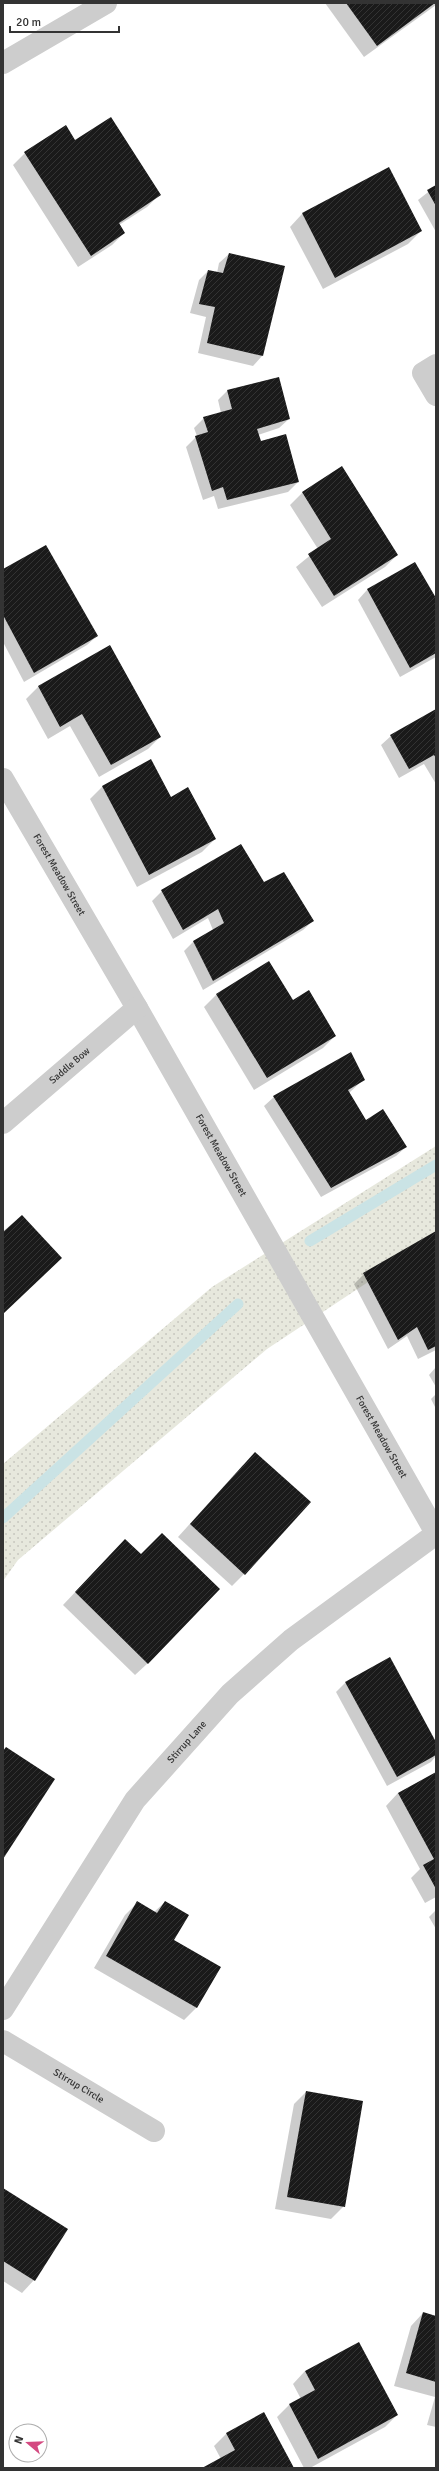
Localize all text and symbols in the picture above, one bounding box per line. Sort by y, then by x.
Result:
scale bar [10,8,119,34]
text: 20 m [16,15,41,30]
street label: Forest Meadow Street [30,832,88,918]
street label: Saddle Bow [47,1044,93,1086]
street label: Forest Meadow Street [193,1112,249,1199]
street label: Forest Meadow Street [353,1394,410,1481]
street label: Stirrup Lane [165,1718,209,1766]
street label: Stirrup Circle [51,2066,106,2106]
north arrow [8,2423,48,2463]
text: N [12,2434,26,2446]

